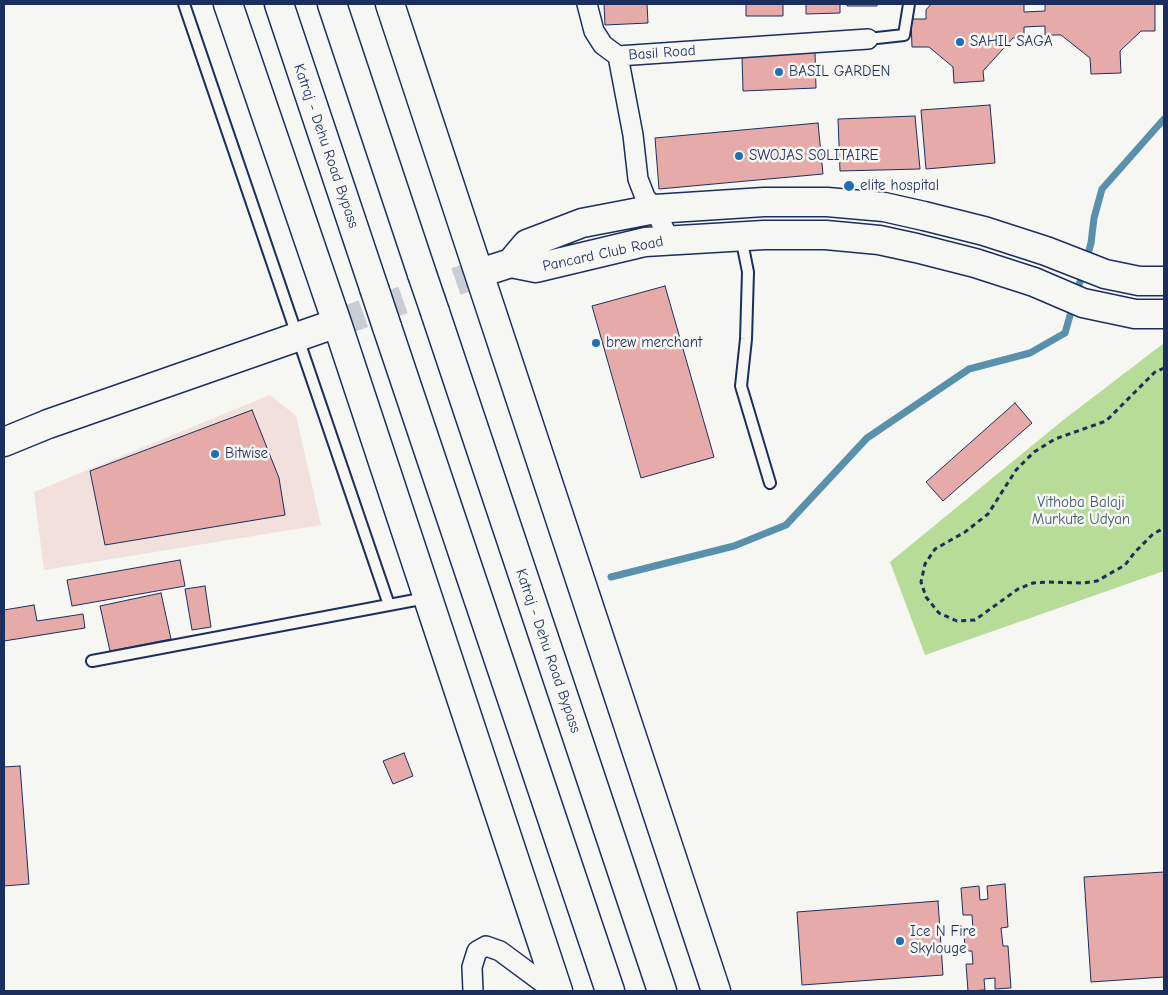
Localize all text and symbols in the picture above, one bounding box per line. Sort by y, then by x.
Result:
place label: SAHIL SAGA [970,33,1053,51]
marker: SAHIL SAGA [954,36,966,48]
street label: Basil Road [628,42,696,64]
street label: Katraj - Dehu Road Bypass [289,61,363,231]
place label: BASIL GARDEN [789,63,890,81]
marker: BASIL GARDEN [773,66,785,78]
place label: SWOJAS SOLITAIRE [749,147,879,165]
marker: SWOJAS SOLITAIRE [733,150,745,162]
place label: elite hospital [860,177,939,195]
marker: elite hospital [842,179,856,193]
street label: Pancard Club Road [541,232,665,276]
place label: brew merchant [606,334,702,352]
marker: brew merchant [590,337,602,349]
place label: Bitwise [225,445,268,463]
marker: Bitwise [209,448,221,460]
park label: Vithoba Balaji Murkute Udyan [1032,494,1130,529]
street label: Katraj - Dehu Road Bypass [511,566,585,736]
place label: Ice N Fire Skylouge [910,923,976,958]
marker: Ice N Fire Skylouge [894,935,906,947]

